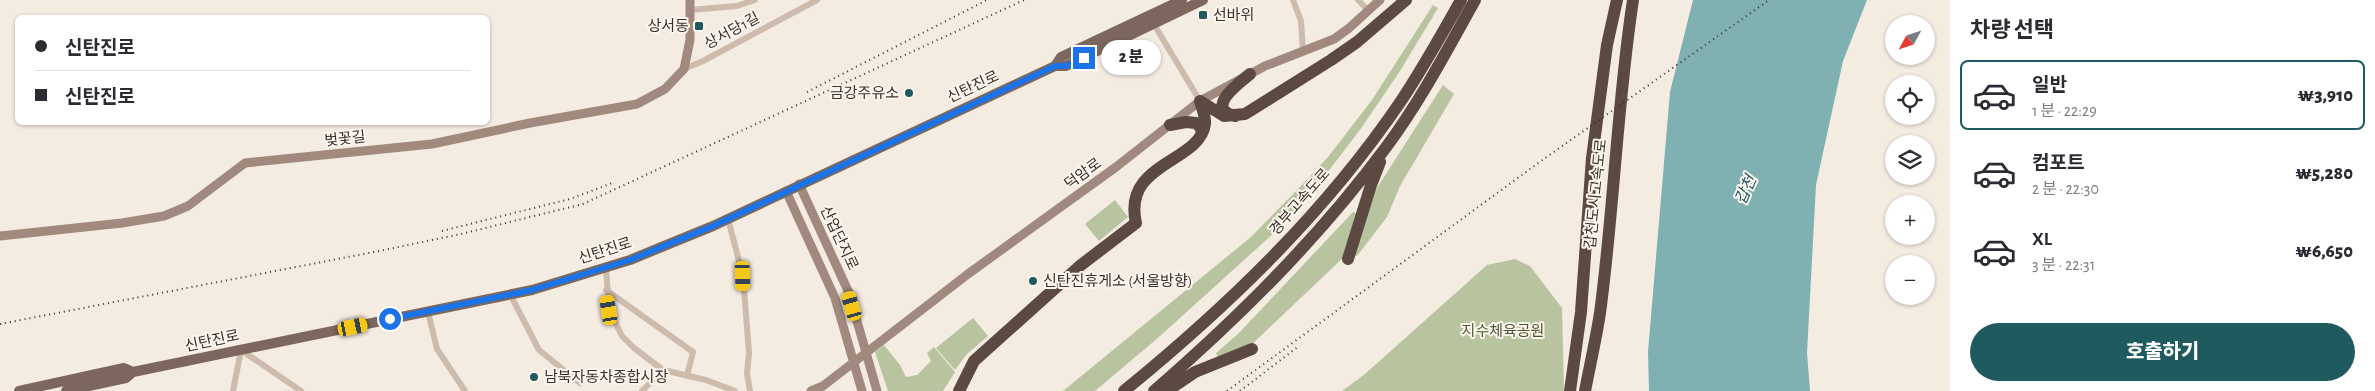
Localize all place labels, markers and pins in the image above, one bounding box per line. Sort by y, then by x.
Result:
place label: 선바위 [1213,7,1254,23]
marker: 선바위 [1197,9,1209,21]
place label: 상서동 [648,18,689,34]
marker: 상서동 [693,20,705,32]
place label: 금강주유소 [830,85,899,101]
marker: 금강주유소 [903,87,915,99]
place label: 신탄진휴게소 (서울방향) [1043,273,1192,289]
marker: 신탄진휴게소 (서울방향) [1027,275,1039,287]
place label: 남북자동차종합시장 [544,369,668,385]
marker: 남북자동차종합시장 [528,371,540,383]

